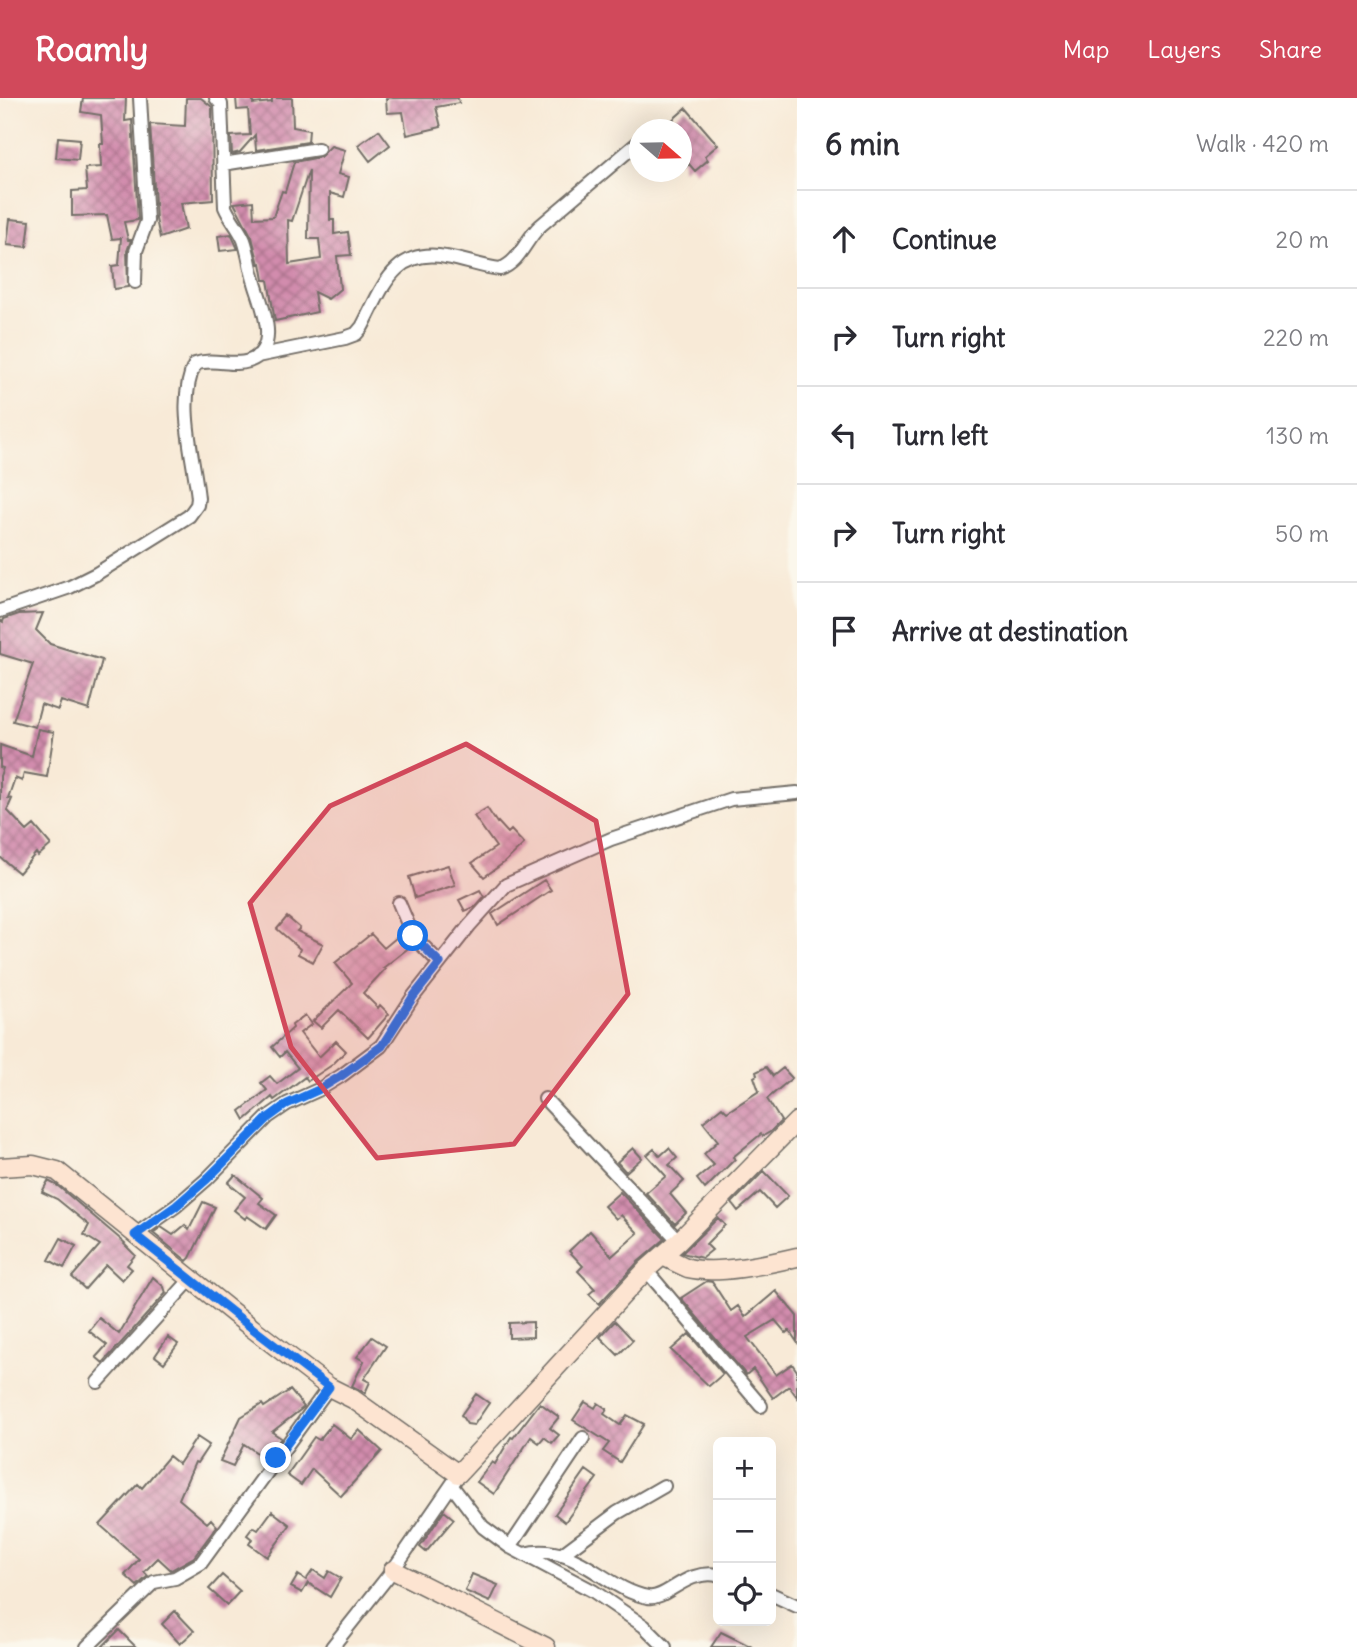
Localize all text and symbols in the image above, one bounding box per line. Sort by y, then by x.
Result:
text: Roamly [35,28,148,70]
text: Map [1063,34,1109,64]
text: Layers [1147,34,1221,64]
text: Share [1259,34,1322,64]
north arrow [629,119,692,182]
text: 6 min [825,125,900,163]
text: Walk · 420 m [1196,129,1329,158]
icon: ahead [825,220,863,258]
text: Continue [892,223,997,256]
text: 20 m [1276,225,1329,254]
icon: right [825,318,863,356]
text: Turn right [892,321,1005,354]
text: 220 m [1263,323,1329,352]
icon: left [825,416,863,454]
text: Turn left [892,419,988,452]
text: 130 m [1266,421,1329,450]
icon: right [825,514,863,552]
text: Turn right [892,517,1005,550]
text: 50 m [1275,519,1329,548]
icon: arrive [825,612,863,650]
text: Arrive at destination [892,615,1128,648]
route start [397,920,428,951]
map controls [713,1437,776,1626]
button: + [713,1437,776,1500]
route end [260,1442,291,1473]
button: − [713,1500,776,1563]
button: locate [713,1563,776,1626]

